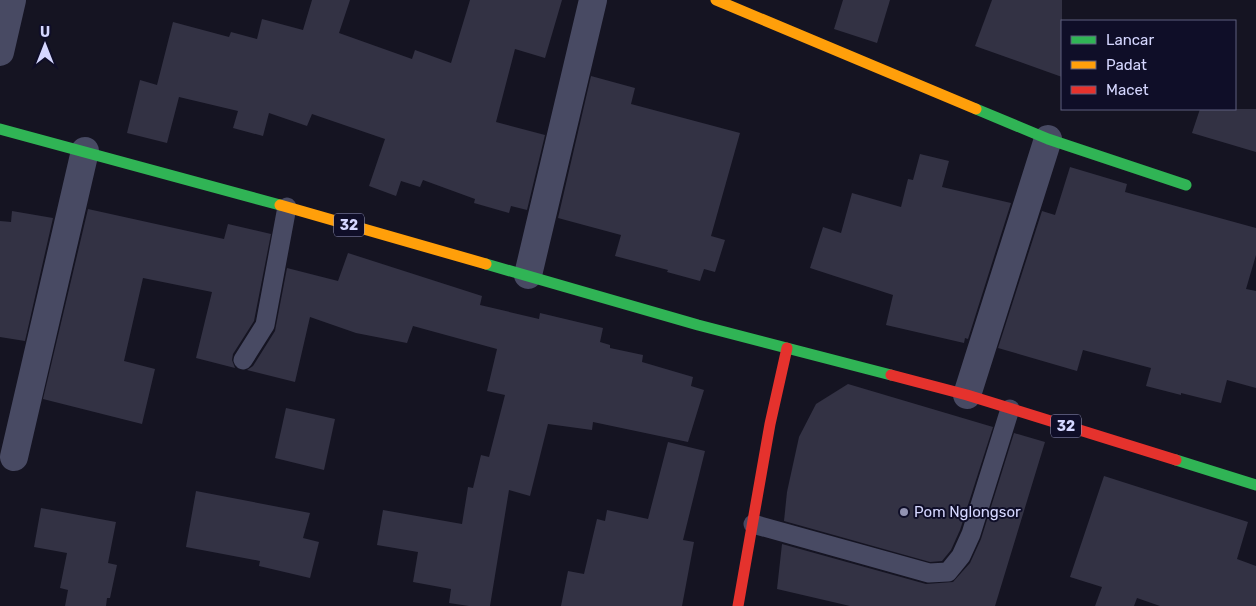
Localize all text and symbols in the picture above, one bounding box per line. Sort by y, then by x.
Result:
north arrow [20,20,70,70]
legend [1061,20,1236,110]
text: U [40,24,50,41]
text: Lancar [1106,31,1154,49]
text: Padat [1106,56,1147,74]
text: Macet [1106,81,1149,99]
road number: 32 [334,214,364,236]
road number: 32 [1051,414,1081,438]
place label: Pom Nglongsor [914,503,1021,521]
marker: Pom Nglongsor [898,506,910,518]

